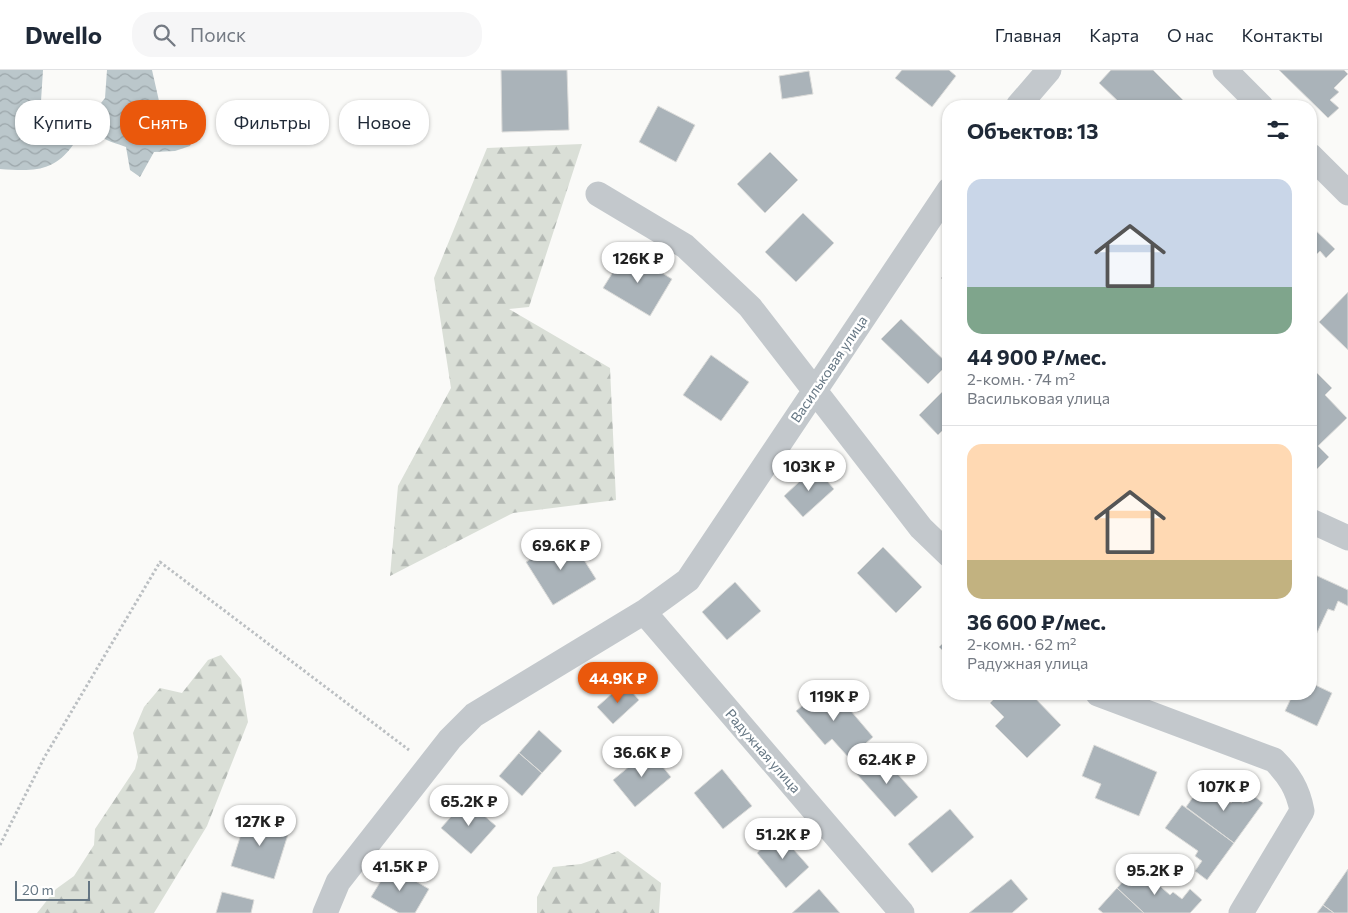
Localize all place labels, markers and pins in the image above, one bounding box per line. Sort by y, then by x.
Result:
pin: 126K ₽ [597,242,679,284]
pin: 103K ₽ [768,450,850,492]
pin: 69.6K ₽ [515,528,607,571]
pin: 44.9K ₽ [572,662,664,704]
pin: 119K ₽ [793,680,875,722]
pin: 36.6K ₽ [596,736,688,778]
pin: 62.4K ₽ [841,742,933,785]
pin: 107K ₽ [1183,770,1265,812]
pin: 65.2K ₽ [423,784,515,827]
pin: 127K ₽ [219,804,301,847]
pin: 51.2K ₽ [737,818,829,860]
pin: 41.5K ₽ [354,850,446,892]
pin: 95.2K ₽ [1109,854,1201,896]

